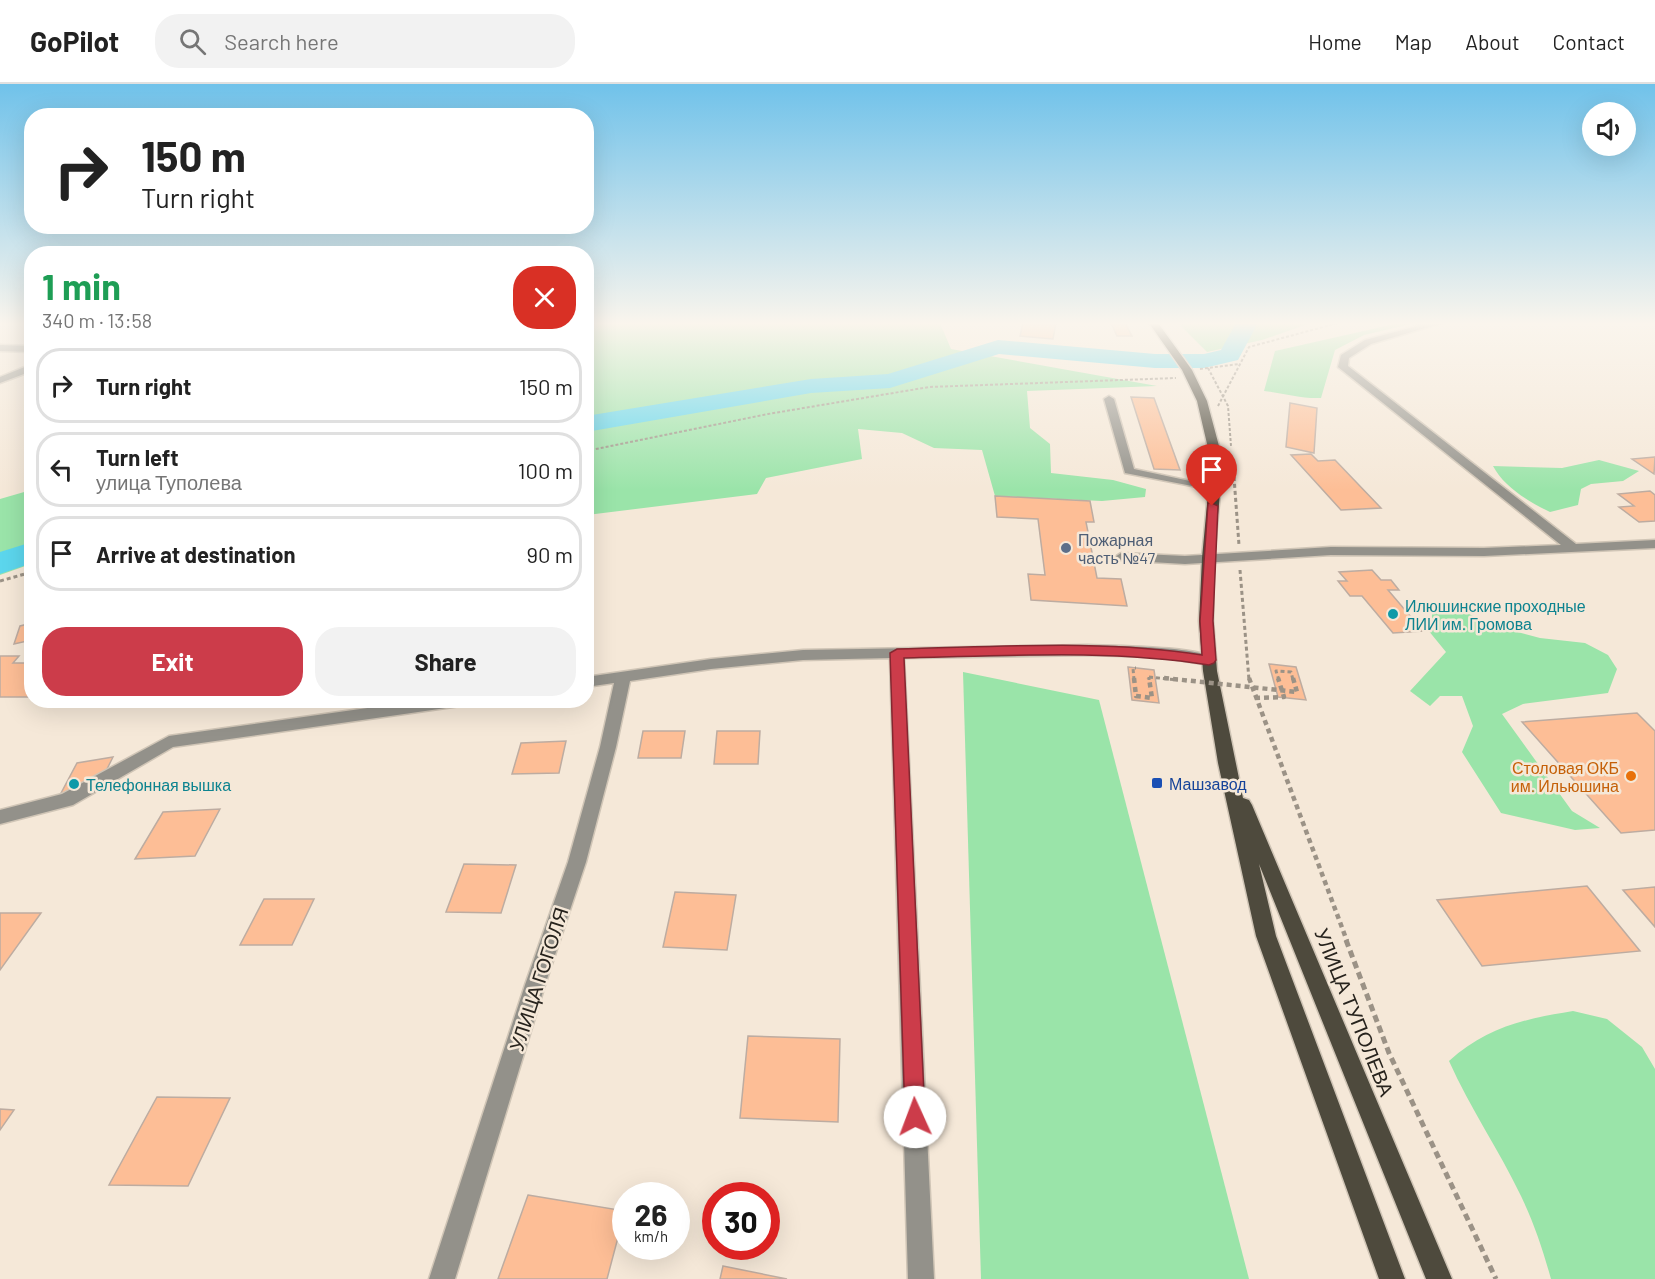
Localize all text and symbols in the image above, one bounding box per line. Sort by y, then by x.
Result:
search box [155,14,575,68]
text: GoPilot [30,24,119,58]
icon: search [176,25,209,58]
text: Search here [224,28,339,54]
text: Home [1308,29,1362,54]
text: Map [1395,29,1432,54]
text: About [1465,29,1520,54]
text: Contact [1553,29,1625,54]
map controls [1582,102,1636,156]
button: sound [1582,102,1636,156]
text: 150 m [141,130,246,180]
icon: right [42,132,120,210]
text: Turn right [141,181,255,213]
text: 1 min [42,264,121,307]
button: close [513,266,576,329]
text: 340 m · 13:58 [42,308,152,332]
icon: right [45,369,78,402]
text: Turn right [96,373,191,399]
text: 150 m [519,373,573,399]
text: Turn left [96,444,179,470]
pin [1186,444,1237,506]
icon: left [45,453,78,486]
icon: arrive [1195,453,1228,486]
text: 100 m [518,457,573,483]
text: улица Туполева [96,470,242,494]
place label: Пожарная часть №47 [1078,530,1156,567]
icon: arrive [45,537,78,570]
text: Arrive at destination [96,541,295,567]
text: 90 m [527,541,573,567]
marker: Пожарная часть №47 [1059,541,1073,555]
place label: Илюшинские проходные ЛИИ им. Громова [1405,596,1586,633]
marker: Илюшинские проходные ЛИИ им. Громова [1386,607,1400,621]
button: Exit [42,627,303,696]
button: Share [315,627,576,696]
place label: Столовая ОКБ им. Ильюшина [1511,758,1619,795]
marker: Столовая ОКБ им. Ильюшина [1624,769,1638,783]
place label: Машзавод [1169,774,1247,793]
place label: Телефонная вышка [86,775,231,794]
marker: Машзавод [1150,776,1164,790]
marker: Телефонная вышка [67,777,81,791]
street label: УЛИЦА ГОГОЛЯ [503,904,573,1054]
street label: УЛИЦА ТУПОЛЕВА [1310,925,1400,1100]
position arrow [883,1085,947,1149]
speed limit sign: 30 [702,1182,780,1260]
text: 26 [635,1196,667,1232]
text: km/h [634,1227,668,1245]

